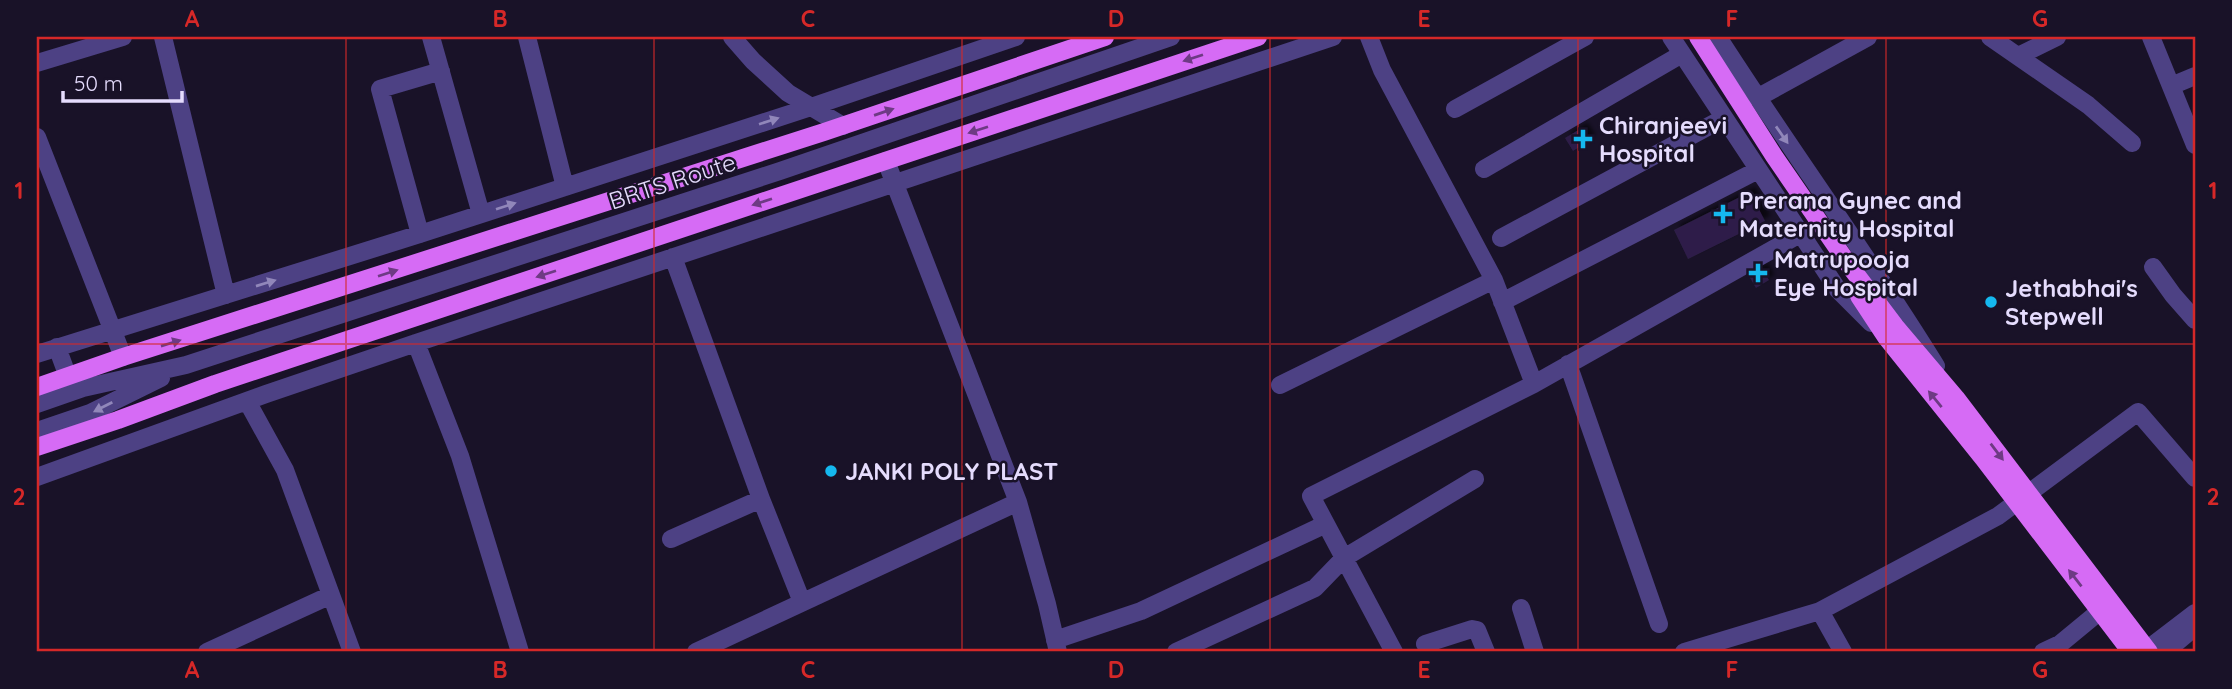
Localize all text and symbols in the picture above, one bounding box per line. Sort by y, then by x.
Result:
text: A [185,4,200,33]
text: B [492,4,508,33]
text: C [801,4,815,33]
text: D [1108,4,1124,33]
text: E [1417,4,1431,33]
text: F [1726,4,1738,33]
text: G [2032,4,2048,33]
one-way arrow [1183,53,1204,64]
scale bar [63,60,182,104]
text: 50 m [74,70,123,96]
one-way arrow [873,106,894,117]
place label: Chiranjeevi Hospital [1599,110,1727,168]
one-way arrow [758,115,779,125]
one-way arrow [967,125,988,136]
one-way arrow [1775,126,1789,144]
marker: Chiranjeevi Hospital [1573,129,1593,149]
street label: BRTS Route [605,146,739,216]
text: 1 [15,176,23,205]
text: 1 [2209,176,2217,205]
place label: Prerana Gynec and Maternity Hospital [1739,185,1962,243]
one-way arrow [751,197,772,208]
one-way arrow [495,200,516,211]
marker: Prerana Gynec and Maternity Hospital [1713,204,1733,224]
place label: Matrupooja Eye Hospital [1774,244,1918,302]
marker: Matrupooja Eye Hospital [1748,263,1768,283]
one-way arrow [378,267,399,278]
one-way arrow [535,269,556,280]
place label: Jethabhai's Stepwell [2005,273,2138,331]
one-way arrow [255,277,276,287]
marker: Jethabhai's Stepwell [1983,294,1999,310]
one-way arrow [161,338,182,348]
one-way arrow [1928,390,1943,408]
one-way arrow [93,401,113,412]
one-way arrow [1990,443,2004,461]
place label: JANKI POLY PLAST [845,456,1058,486]
marker: JANKI POLY PLAST [823,463,839,479]
text: 2 [12,482,26,511]
text: 2 [2206,482,2220,511]
one-way arrow [2069,569,2083,587]
text: A [185,655,200,684]
text: B [492,655,508,684]
text: C [801,655,815,684]
text: D [1108,655,1124,684]
text: E [1417,655,1431,684]
text: F [1726,655,1738,684]
text: G [2032,655,2048,684]

